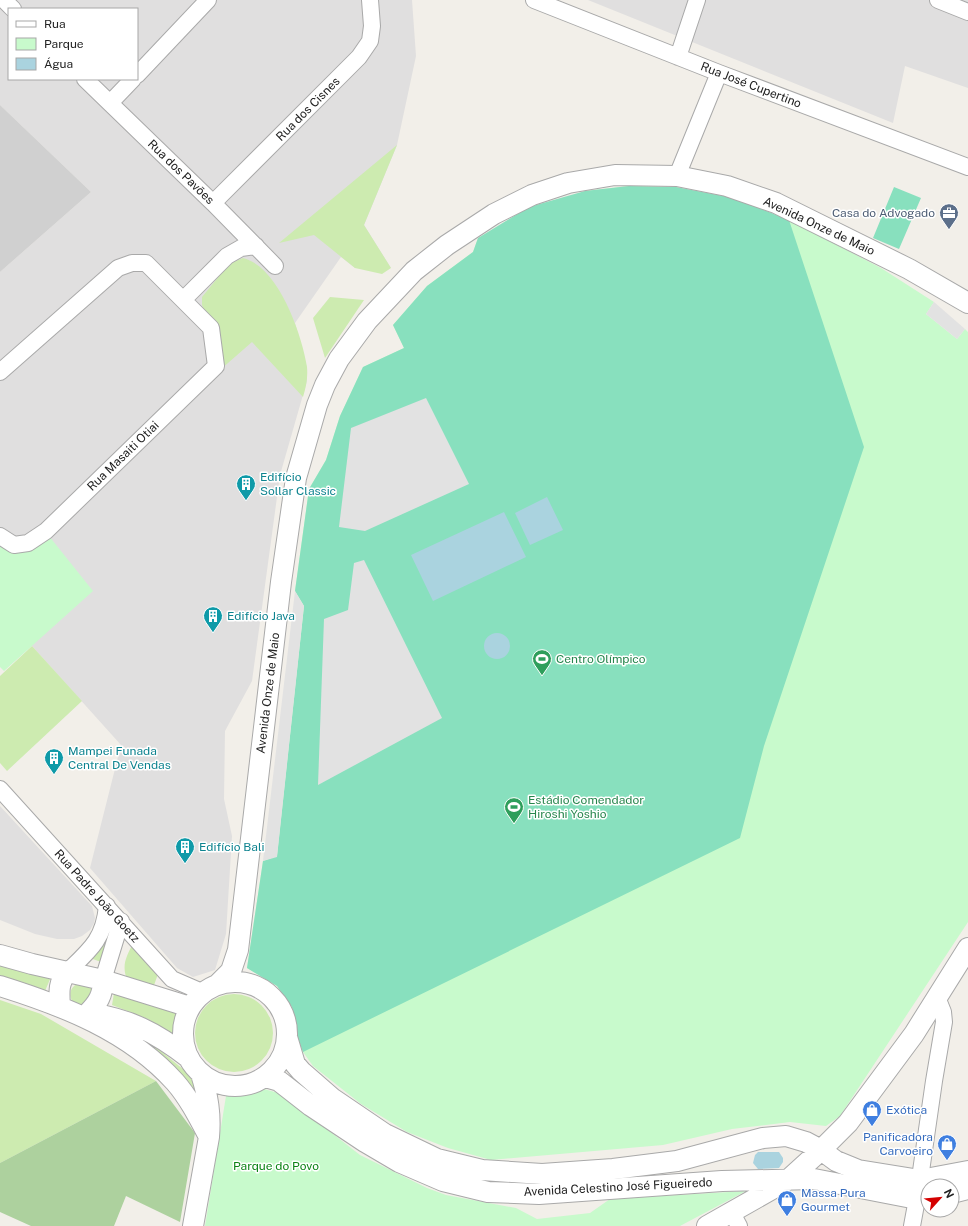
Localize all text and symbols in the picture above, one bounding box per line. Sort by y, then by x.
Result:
legend [8,8,138,80]
text: Rua [44,17,66,31]
text: Parque [44,37,84,51]
text: Água [44,57,73,71]
street label: Rua José Cupertino [699,59,804,111]
street label: Rua dos Cisnes [273,74,343,144]
street label: Rua dos Pavões [145,137,217,207]
street label: Avenida Onze de Maio [761,194,877,258]
office icon: Casa do Advogado [938,202,960,230]
place label: Casa do Advogado [832,206,935,220]
street label: Rua Masaiti Otiai [84,418,162,494]
place label: Edifício Sollar Classic [260,470,336,498]
building icon: Edifício Sollar Classic [235,473,257,501]
building icon: Edifício Java [202,605,224,633]
place label: Edifício Java [227,609,295,623]
street label: Avenida Onze de Maio [254,632,282,754]
sports icon: Centro Olímpico [531,648,553,676]
place label: Centro Olímpico [556,652,646,666]
place label: Mampei Funada Central De Vendas [68,744,171,772]
building icon: Mampei Funada Central De Vendas [43,747,65,775]
place label: Estádio Comendador Hiroshi Yoshio [528,793,644,821]
sports icon: Estádio Comendador Hiroshi Yoshio [503,796,525,824]
building icon: Edifício Bali [174,836,196,864]
place label: Edifício Bali [199,840,265,854]
street label: Rua Padre João Goetz [52,847,143,946]
shop icon: Exótica [861,1099,883,1127]
place label: Exótica [886,1103,927,1117]
place label: Panificadora Carvoeiro [863,1130,933,1158]
shop icon: Panificadora Carvoeiro [936,1133,958,1161]
park label: Parque do Povo [233,1159,319,1173]
street label: Avenida Celestino José Figueiredo [523,1175,713,1199]
north arrow [920,1178,960,1218]
place label: Massa Pura Gourmet [801,1186,866,1214]
text: N [942,1187,956,1200]
shop icon: Massa Pura Gourmet [776,1189,798,1217]

